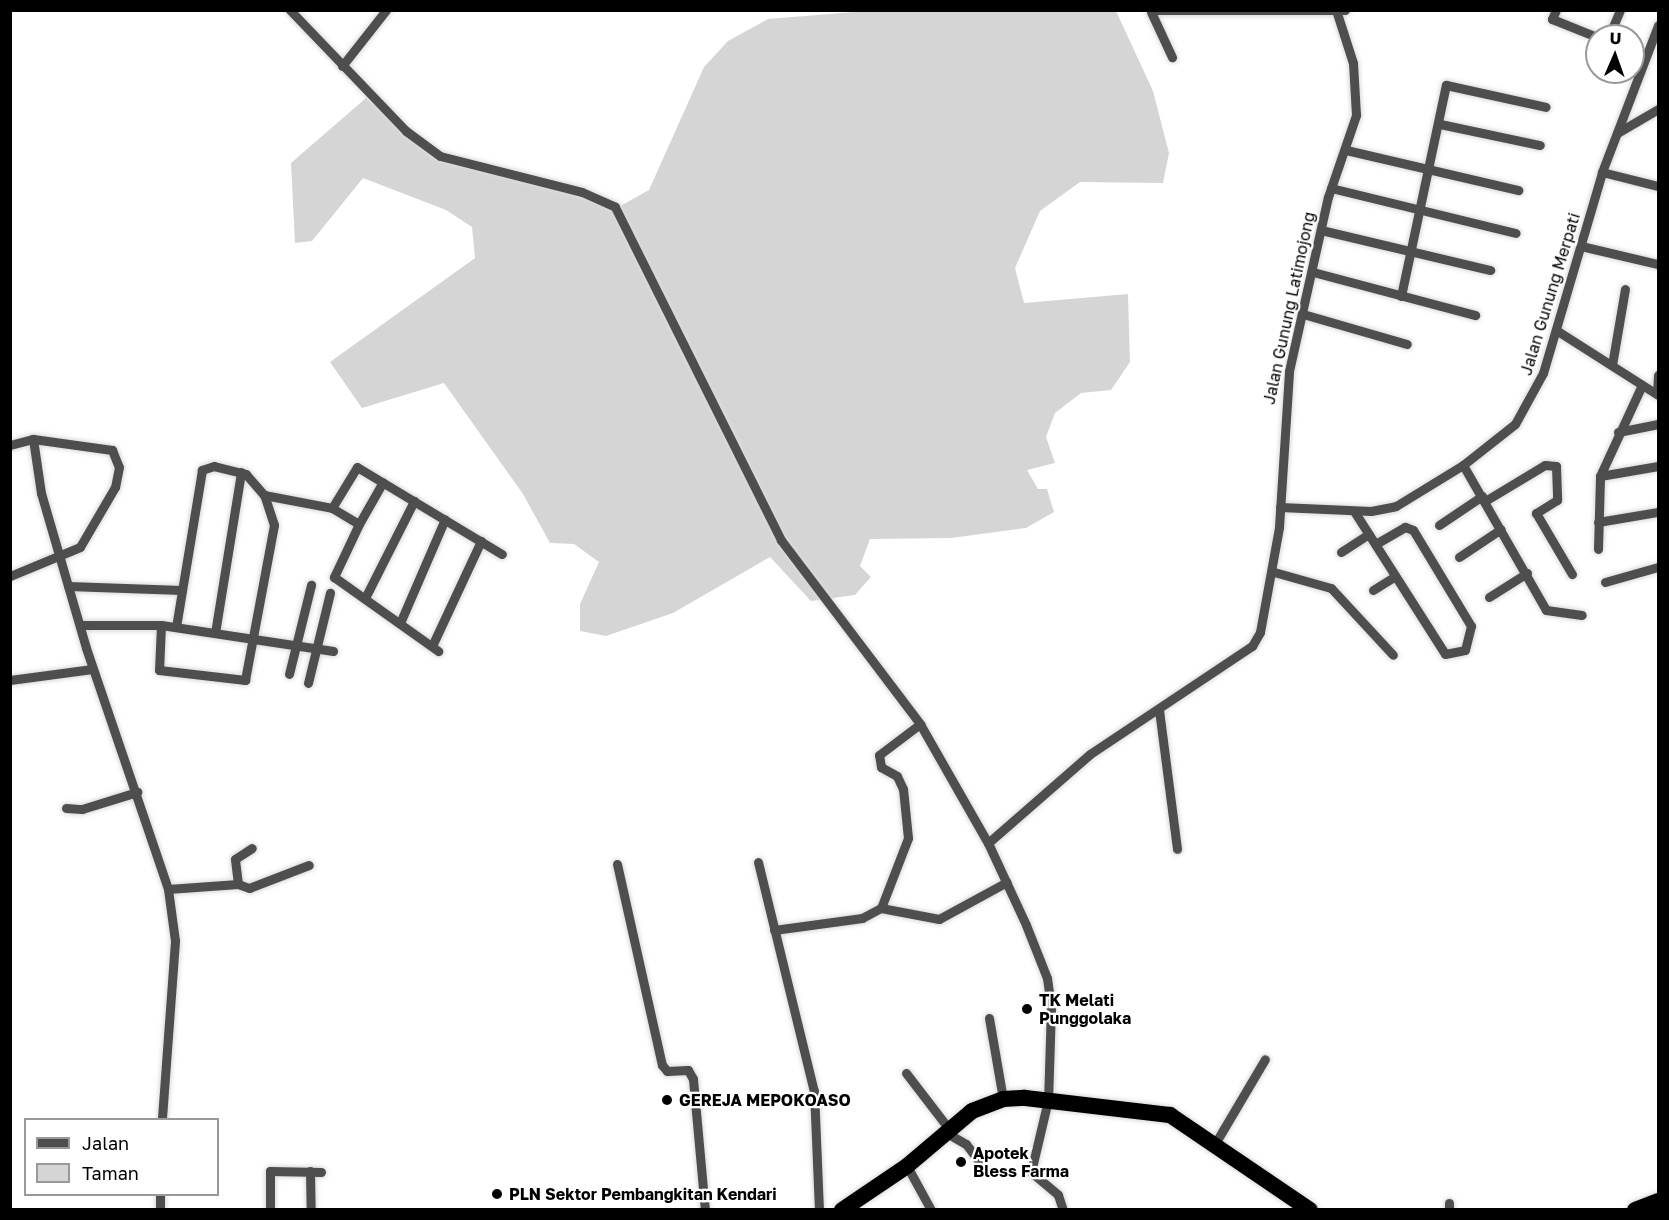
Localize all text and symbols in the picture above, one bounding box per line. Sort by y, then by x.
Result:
north arrow [1585,24,1645,84]
text: U [1609,28,1622,48]
street label: Jalan Gunung Latimojong [1259,210,1319,406]
street label: Jalan Gunung Merpati [1516,210,1584,378]
place label: TK Melati Punggolaka [1039,990,1131,1028]
marker: TK Melati Punggolaka [1020,1002,1034,1016]
place label: GEREJA MEPOKOASO [679,1090,851,1110]
marker: GEREJA MEPOKOASO [660,1093,674,1107]
legend [24,1118,219,1196]
text: Jalan [82,1132,129,1154]
place label: Apotek Bless Farma [973,1143,1069,1181]
marker: Apotek Bless Farma [954,1155,968,1169]
text: Taman [82,1162,139,1184]
place label: PLN Sektor Pembangkitan Kendari [509,1184,777,1204]
marker: PLN Sektor Pembangkitan Kendari [490,1187,504,1201]

